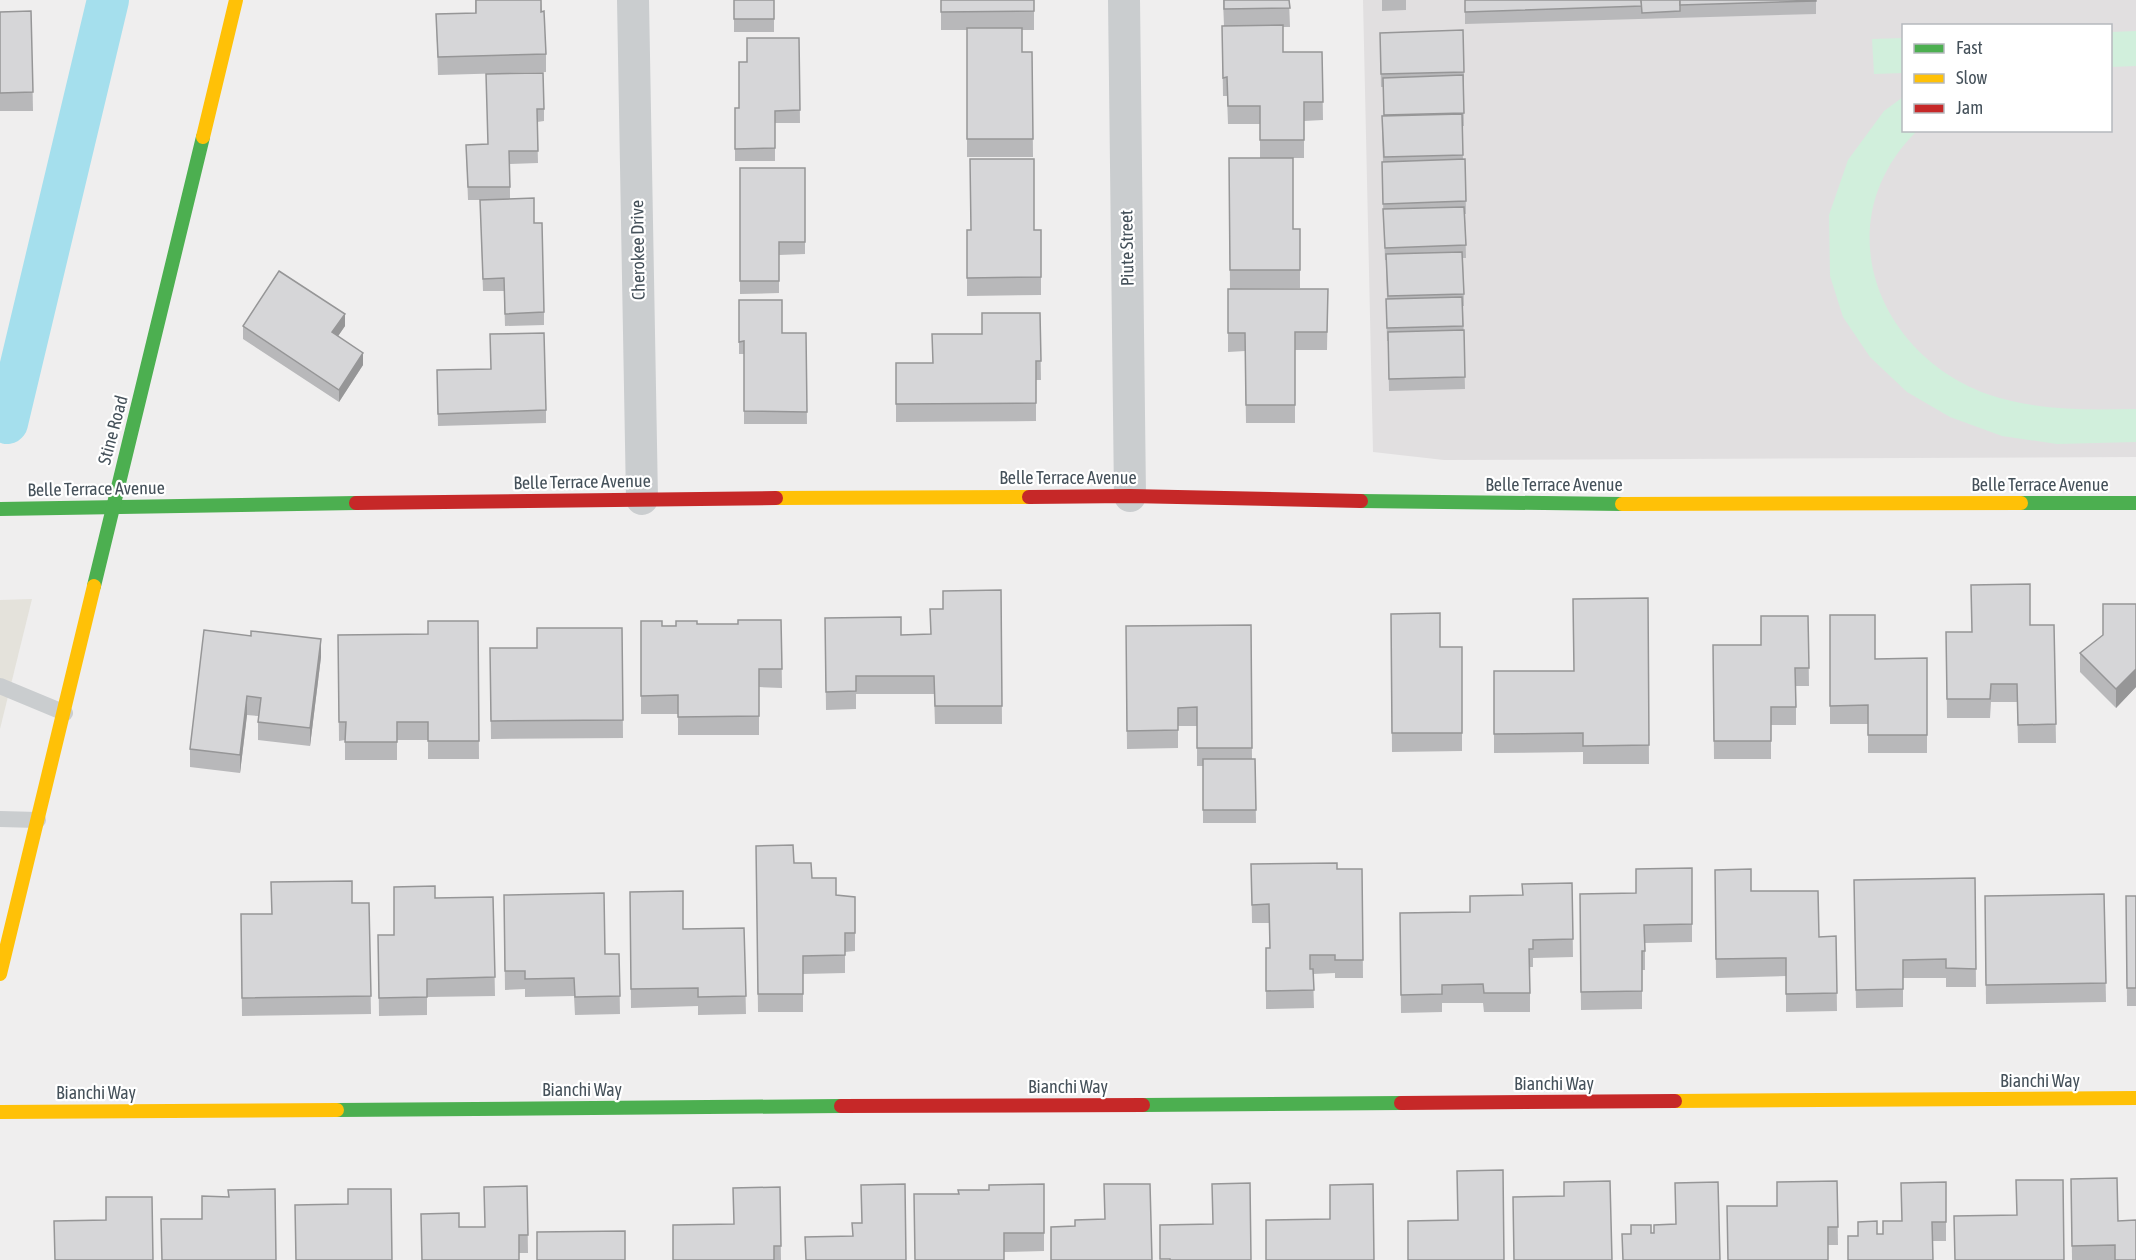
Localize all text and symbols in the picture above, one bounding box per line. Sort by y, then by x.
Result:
legend [1902,24,2112,132]
text: Fast [1956,37,1983,58]
text: Slow [1956,67,1987,88]
text: Jam [1956,97,1983,118]
street label: Cherokee Drive [626,200,649,300]
street label: Piute Street [1115,210,1138,286]
street label: Stine Road [93,393,132,467]
street label: Belle Terrace Avenue [999,467,1137,488]
street label: Belle Terrace Avenue [513,470,651,493]
street label: Belle Terrace Avenue [1485,474,1623,495]
street label: Belle Terrace Avenue [1971,474,2109,495]
street label: Belle Terrace Avenue [27,477,165,500]
street label: Bianchi Way [2000,1070,2080,1091]
street label: Bianchi Way [1514,1073,1594,1094]
street label: Bianchi Way [1028,1076,1108,1097]
street label: Bianchi Way [542,1079,622,1100]
street label: Bianchi Way [56,1082,136,1103]

